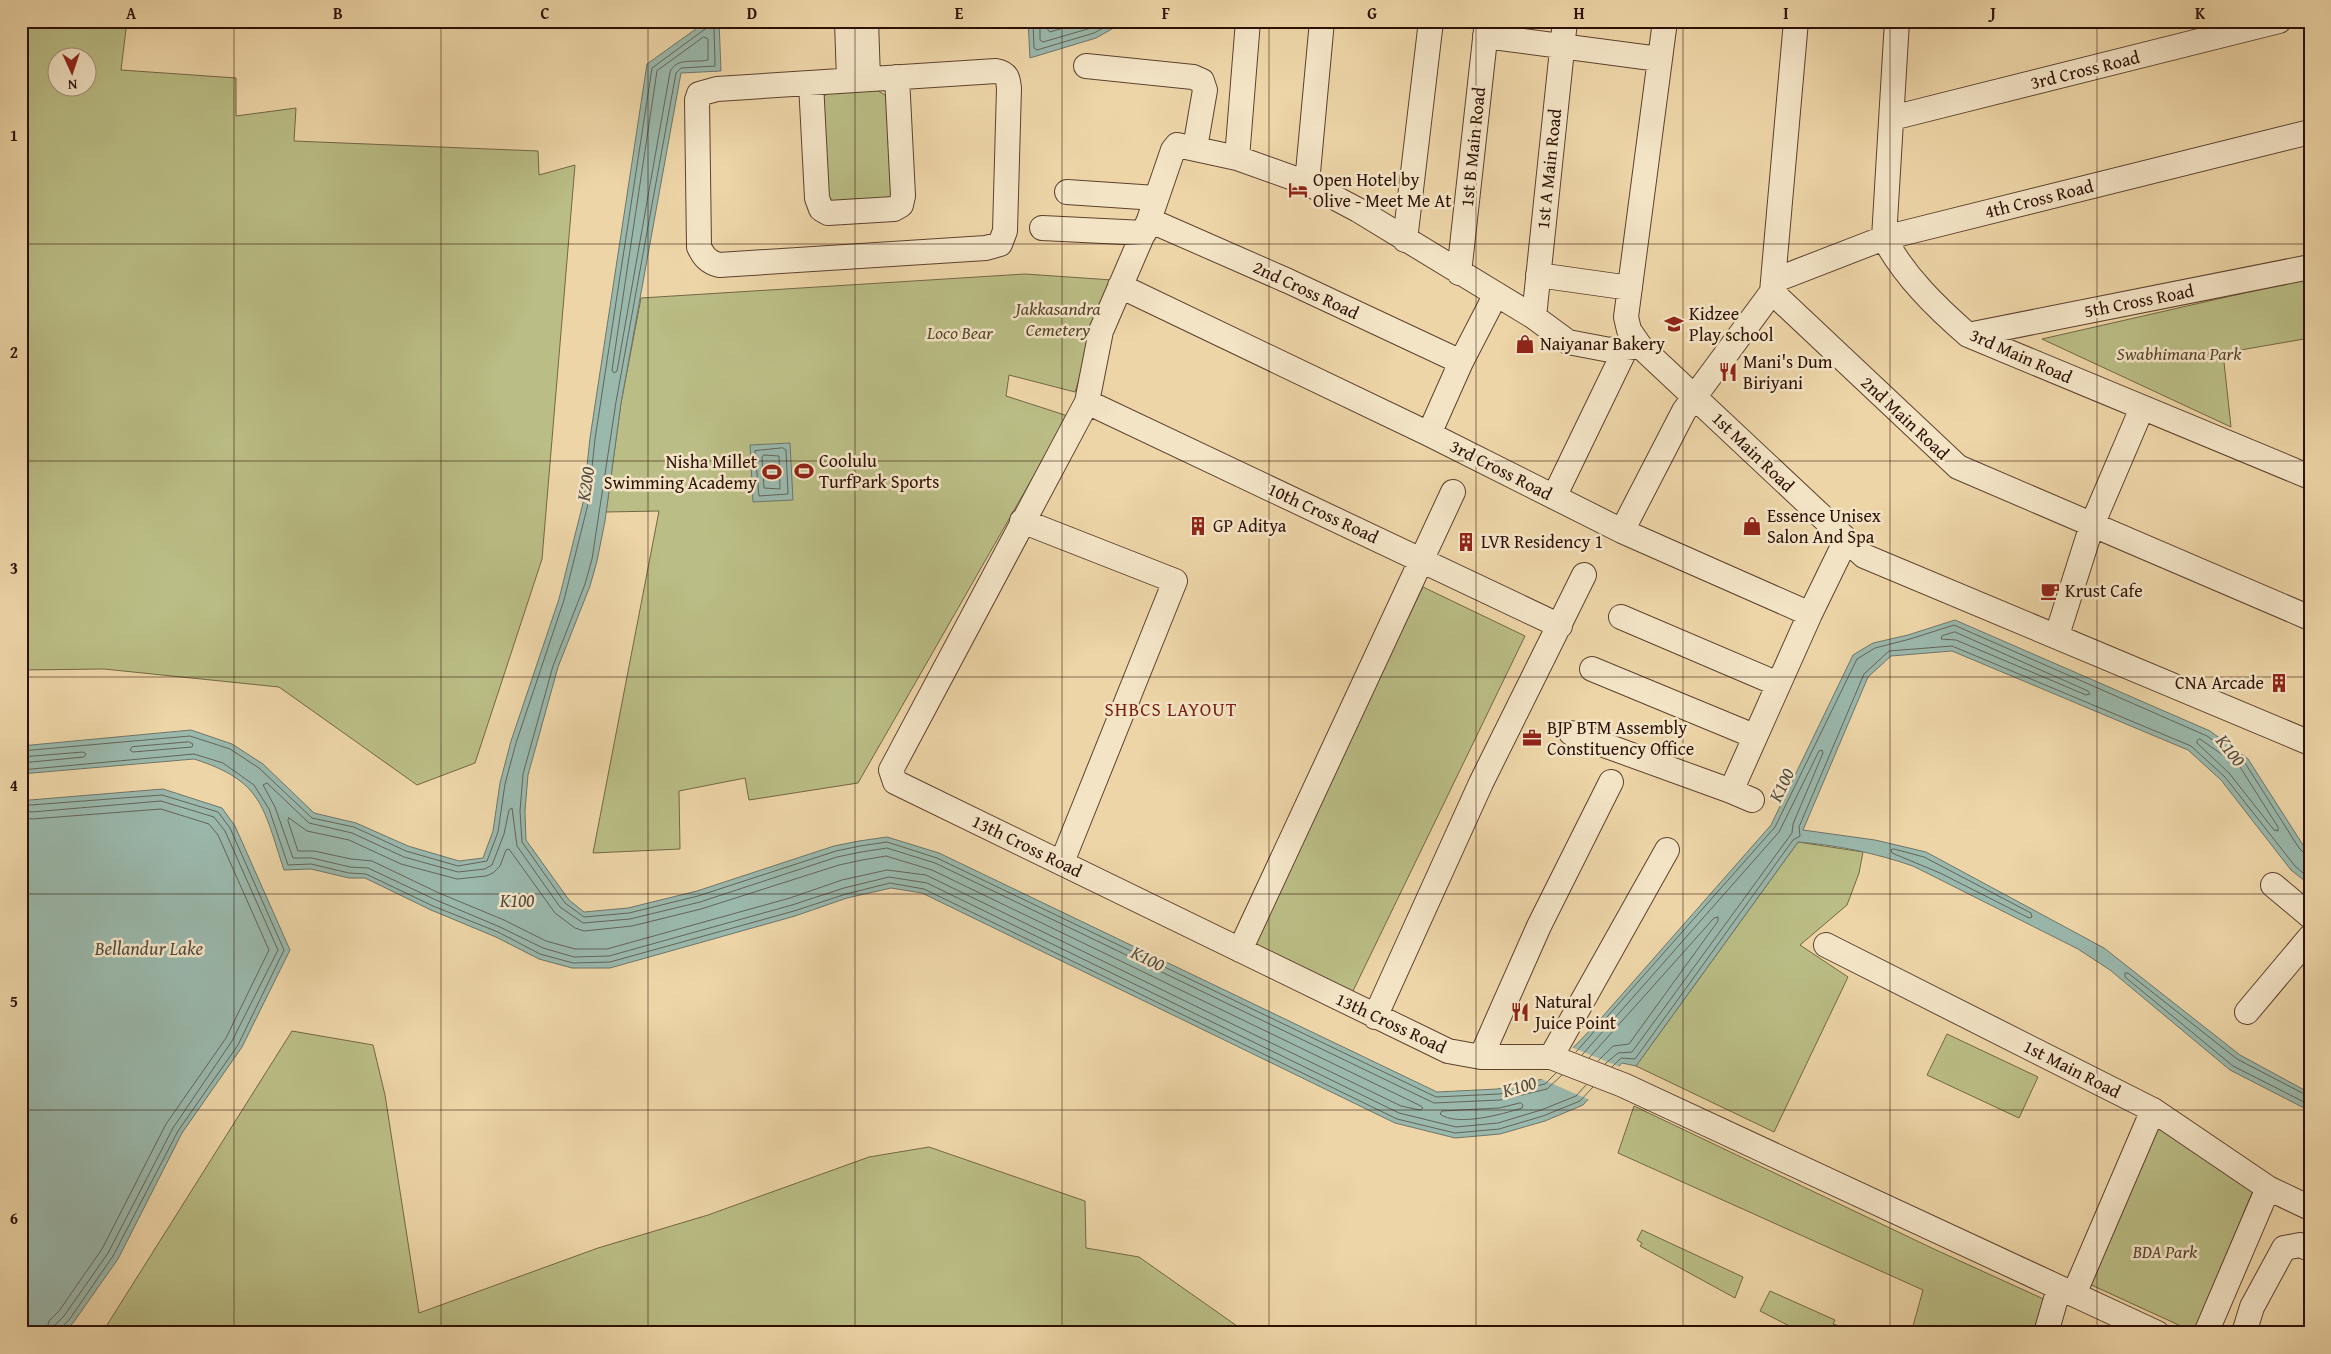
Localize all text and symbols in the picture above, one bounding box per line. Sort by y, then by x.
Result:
text: A [126,1,137,25]
text: B [333,1,343,25]
text: C [540,1,550,25]
text: D [747,1,757,25]
text: E [955,1,964,25]
text: F [1162,1,1170,25]
text: G [1367,1,1377,25]
text: H [1573,1,1585,25]
text: I [1783,1,1789,25]
text: J [1987,1,1996,25]
text: K [2195,1,2206,25]
street label: 3rd Cross Road [2028,43,2143,96]
north arrow [48,48,98,98]
text: N [67,75,78,95]
street label: 1st B Main Road [1453,85,1492,208]
street label: 1st A Main Road [1529,107,1568,231]
text: 1 [10,123,18,147]
place label: Open Hotel by Olive - Meet Me At [1313,166,1452,214]
street label: 4th Cross Road [1982,172,2096,225]
hotel icon: Open Hotel by Olive - Meet Me At [1287,179,1309,201]
street label: 2nd Cross Road [1249,253,1364,326]
street label: 5th Cross Road [2082,277,2196,324]
park label: Jakkasandra Cemetery [1012,295,1101,343]
place label: Kidzee Play school [1689,300,1774,348]
school or university icon: Kidzee Play school [1663,313,1685,335]
park label: Loco Bear [926,319,994,346]
street label: 3rd Main Road [1966,321,2077,390]
place label: Naiyanar Bakery [1540,330,1665,357]
shop icon: Naiyanar Bakery [1514,333,1536,355]
text: 2 [10,340,18,364]
park label: Swabhimana Park [2117,340,2242,367]
place label: Mani's Dum Biriyani [1743,348,1833,396]
restaurant icon: Mani's Dum Biriyani [1717,361,1739,383]
street label: 2nd Main Road [1855,369,1956,466]
street label: 1st Main Road [1706,405,1801,499]
street label: 3rd Cross Road [1445,432,1557,507]
place label: Coolulu TurfPark Sports [819,447,939,495]
place label: Nisha Millet Swimming Academy [604,448,758,496]
sports icon: Coolulu TurfPark Sports [793,460,815,482]
sports icon: Nisha Millet Swimming Academy [761,461,783,483]
water label: K200 [569,465,601,504]
street label: 10th Cross Road [1263,475,1384,550]
place label: Essence Unisex Salon And Spa [1767,502,1882,550]
place label: GP Aditya [1213,512,1287,539]
building icon: GP Aditya [1187,515,1209,537]
shop icon: Essence Unisex Salon And Spa [1741,515,1763,537]
place label: LVR Residency 1 [1481,528,1603,555]
building icon: LVR Residency 1 [1455,531,1477,553]
text: 3 [10,556,18,580]
place label: Krust Cafe [2065,577,2143,604]
cafe icon: Krust Cafe [2039,580,2061,602]
place label: CNA Arcade [2175,669,2264,696]
building icon: CNA Arcade [2268,672,2290,694]
district label: SHBCS LAYOUT [1105,695,1237,723]
place label: BJP BTM Assembly Constituency Office [1547,714,1694,762]
office icon: BJP BTM Assembly Constituency Office [1521,727,1543,749]
water label: K100 [2209,727,2253,772]
water label: K100 [1761,763,1801,807]
text: 4 [10,773,18,797]
street label: 13th Cross Road [967,807,1087,884]
water label: K100 [499,886,534,914]
water label: Bellandur Lake [94,934,204,962]
water label: K100 [1125,937,1170,978]
street label: 13th Cross Road [1331,985,1452,1060]
place label: Natural Juice Point [1533,988,1617,1036]
text: 5 [10,989,18,1013]
restaurant icon: Natural Juice Point [1509,1001,1531,1023]
street label: 1st Main Road [2019,1032,2126,1105]
water label: K100 [1498,1068,1539,1104]
text: 6 [10,1206,18,1230]
park label: BDA Park [2132,1238,2198,1265]

